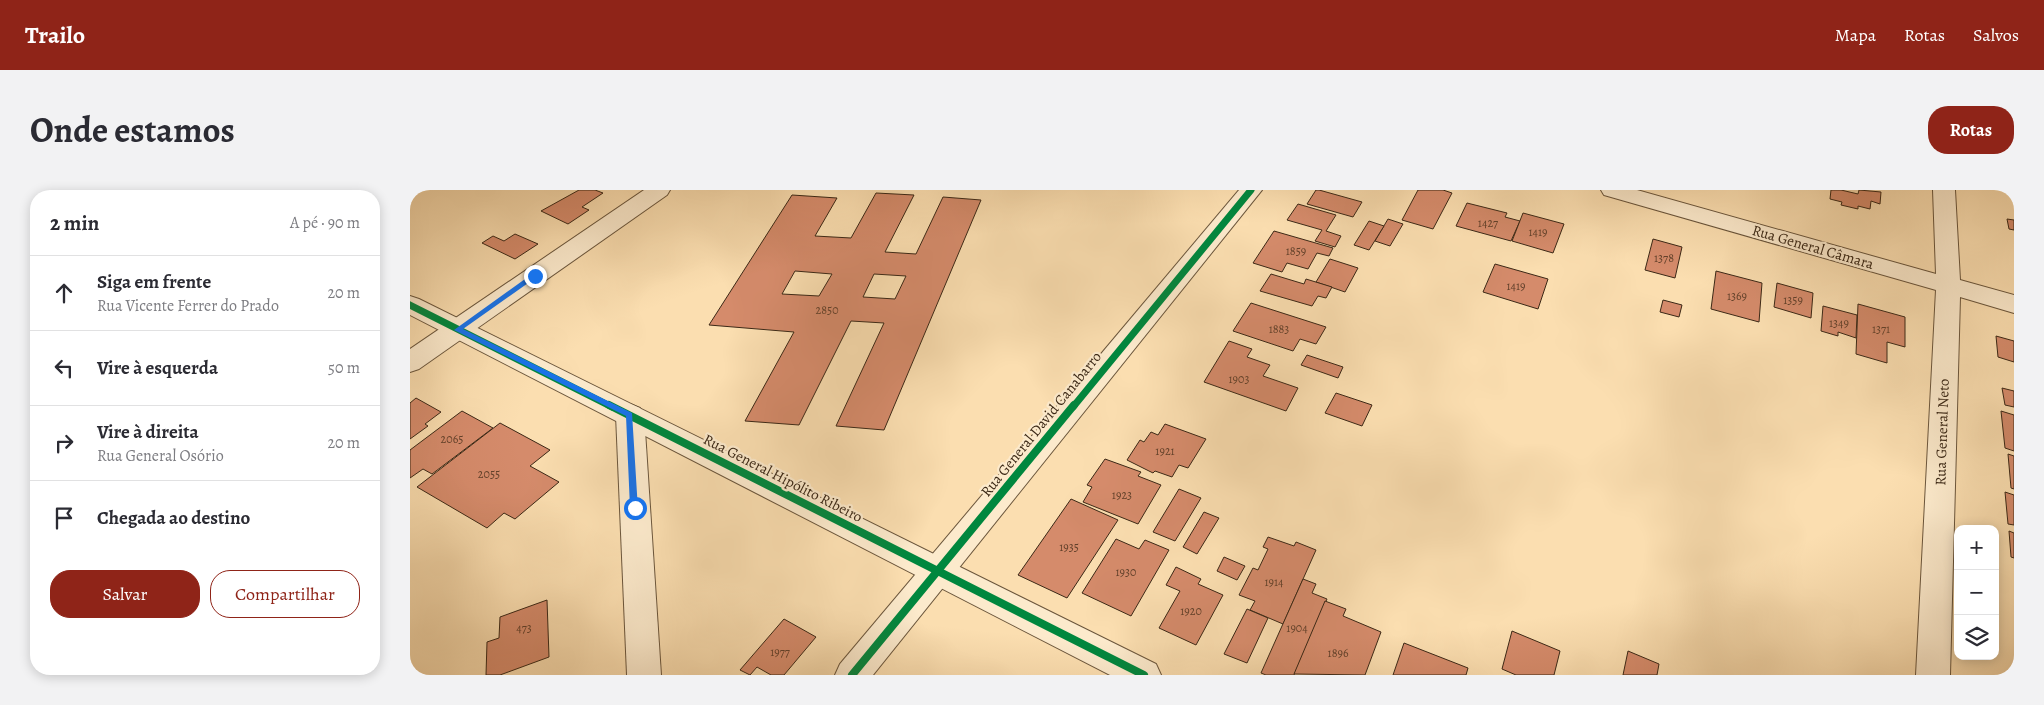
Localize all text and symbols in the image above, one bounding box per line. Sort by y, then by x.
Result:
text: Trailo [25,19,85,51]
text: Mapa [1835,23,1876,47]
text: Rotas [1904,23,1945,47]
text: Salvos [1973,23,2019,47]
text: Onde estamos [30,106,235,154]
button: Rotas [1928,106,2014,154]
text: 2 min [50,209,99,237]
text: A pé · 90 m [290,212,360,234]
house number: 1427 [1478,215,1499,231]
street label: Rua General Câmara [1750,220,1876,274]
house number: 1419 [1528,224,1548,240]
house number: 1859 [1286,243,1306,259]
house number: 1378 [1654,250,1674,266]
route end [524,265,547,288]
text: Siga em frente [97,269,211,295]
house number: 1419 [1506,278,1526,294]
icon: ahead [50,279,78,307]
text: 20 m [327,282,360,304]
house number: 1369 [1727,288,1747,304]
house number: 1359 [1783,292,1803,308]
text: Rua Vicente Ferrer do Prado [97,295,279,317]
house number: 2850 [815,302,839,318]
house number: 1349 [1829,315,1849,331]
house number: 1883 [1269,321,1289,337]
house number: 1371 [1872,321,1890,337]
street label: Rua General David Canabarro [976,347,1106,501]
icon: left [50,354,78,382]
text: Vire à esquerda [97,355,218,381]
text: 50 m [328,357,360,379]
house number: 1903 [1229,371,1249,387]
street label: Rua General Neto [1930,378,1954,486]
text: Vire à direita [97,419,199,445]
icon: right [50,429,78,457]
street label: Rua General Hipólito Ribeiro [700,429,866,527]
house number: 2065 [441,431,463,447]
text: 20 m [327,432,360,454]
house number: 1921 [1155,443,1175,459]
text: Rua General Osório [97,445,224,467]
house number: 2055 [478,466,500,482]
house number: 1923 [1112,487,1132,503]
route start [624,497,647,520]
icon: arrive [50,504,78,532]
text: Chegada ao destino [97,505,250,531]
map controls [1954,525,1999,660]
button: + [1954,525,1999,570]
house number: 1935 [1059,539,1079,555]
house number: 1930 [1116,564,1136,580]
button: Salvar [50,570,200,618]
button: Compartilhar [210,570,360,618]
button: − [1954,570,1999,615]
house number: 1914 [1264,574,1284,590]
house number: 1920 [1180,603,1202,619]
button: layers [1954,615,1999,660]
house number: 473 [516,620,532,636]
house number: 1904 [1286,620,1308,636]
house number: 1977 [770,644,791,660]
house number: 1896 [1328,645,1349,661]

